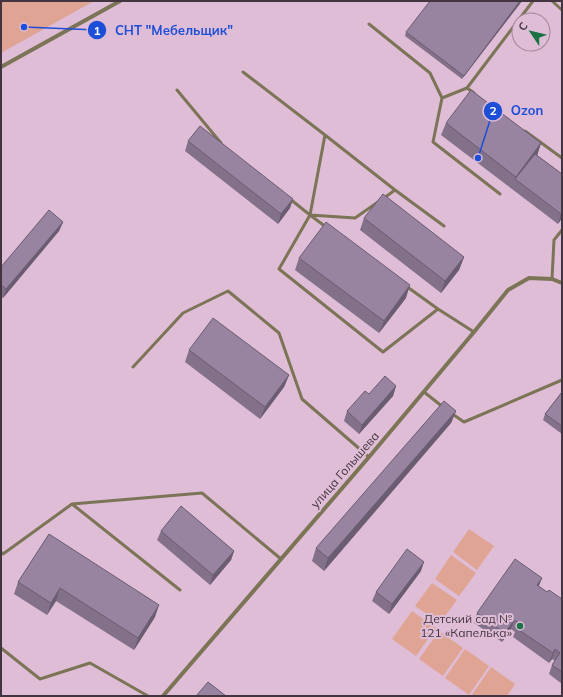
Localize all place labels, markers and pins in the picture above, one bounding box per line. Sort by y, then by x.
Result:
callout: СНТ "Мебельщик" [87,18,241,43]
callout: Ozon [483,98,551,123]
place label: Детский сад № 121 «Капелька» [420,611,513,640]
marker: Детский сад № 121 «Капелька» [515,621,525,631]

